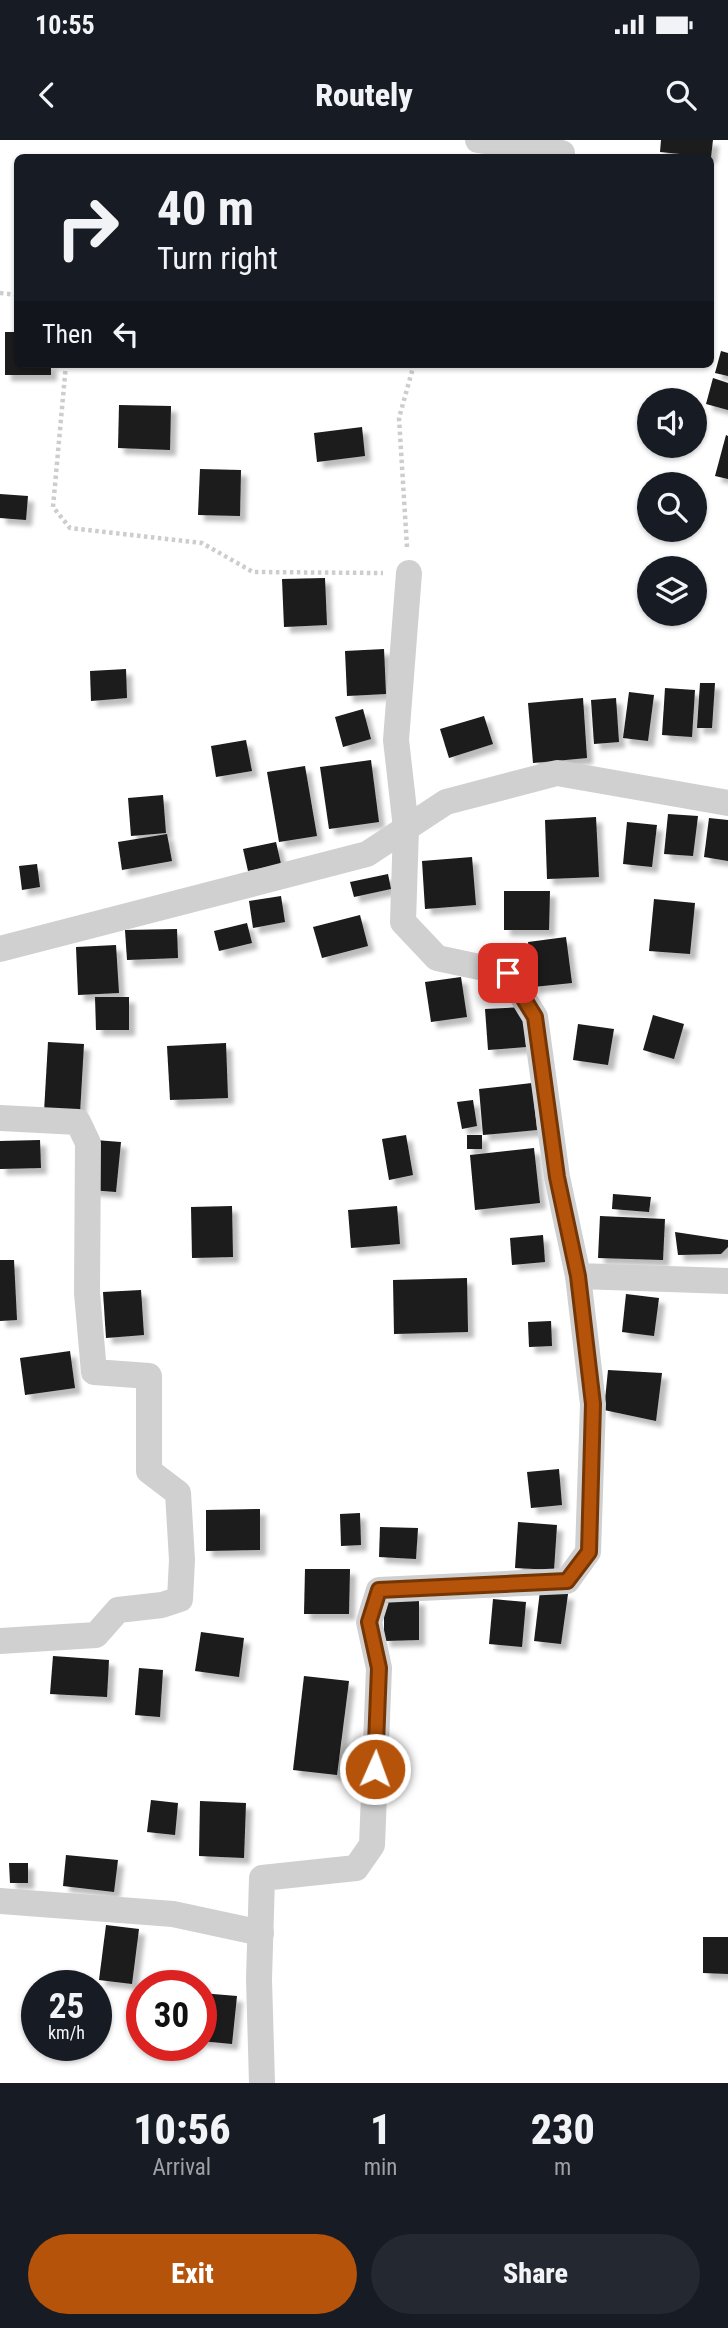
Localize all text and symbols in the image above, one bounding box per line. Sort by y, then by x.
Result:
text: 10:55 [35,10,95,40]
icon: back [28,76,66,114]
text: Routely [315,76,413,114]
icon: search [662,76,700,114]
text: 40 m [157,180,254,237]
icon: right [42,182,133,273]
text: Turn right [157,239,278,277]
icon: left [107,315,145,353]
text: Then [42,319,93,349]
map controls [637,388,707,626]
button: sound [637,388,707,458]
button: search [637,472,707,542]
button: layers [637,556,707,626]
pin [478,943,538,1003]
icon: arrive [489,954,527,992]
position arrow [338,1732,412,1806]
speed limit sign: 30 [126,1970,217,2061]
text: 25 [49,1986,84,2027]
text: km/h [48,2022,85,2043]
text: 10:56 [133,2105,230,2154]
text: 1 [370,2105,391,2154]
text: 230 [531,2105,595,2154]
text: Arrival [153,2154,211,2181]
text: min [364,2154,397,2181]
text: m [554,2154,571,2181]
button: Exit [28,2234,357,2314]
button: Share [371,2234,700,2314]

